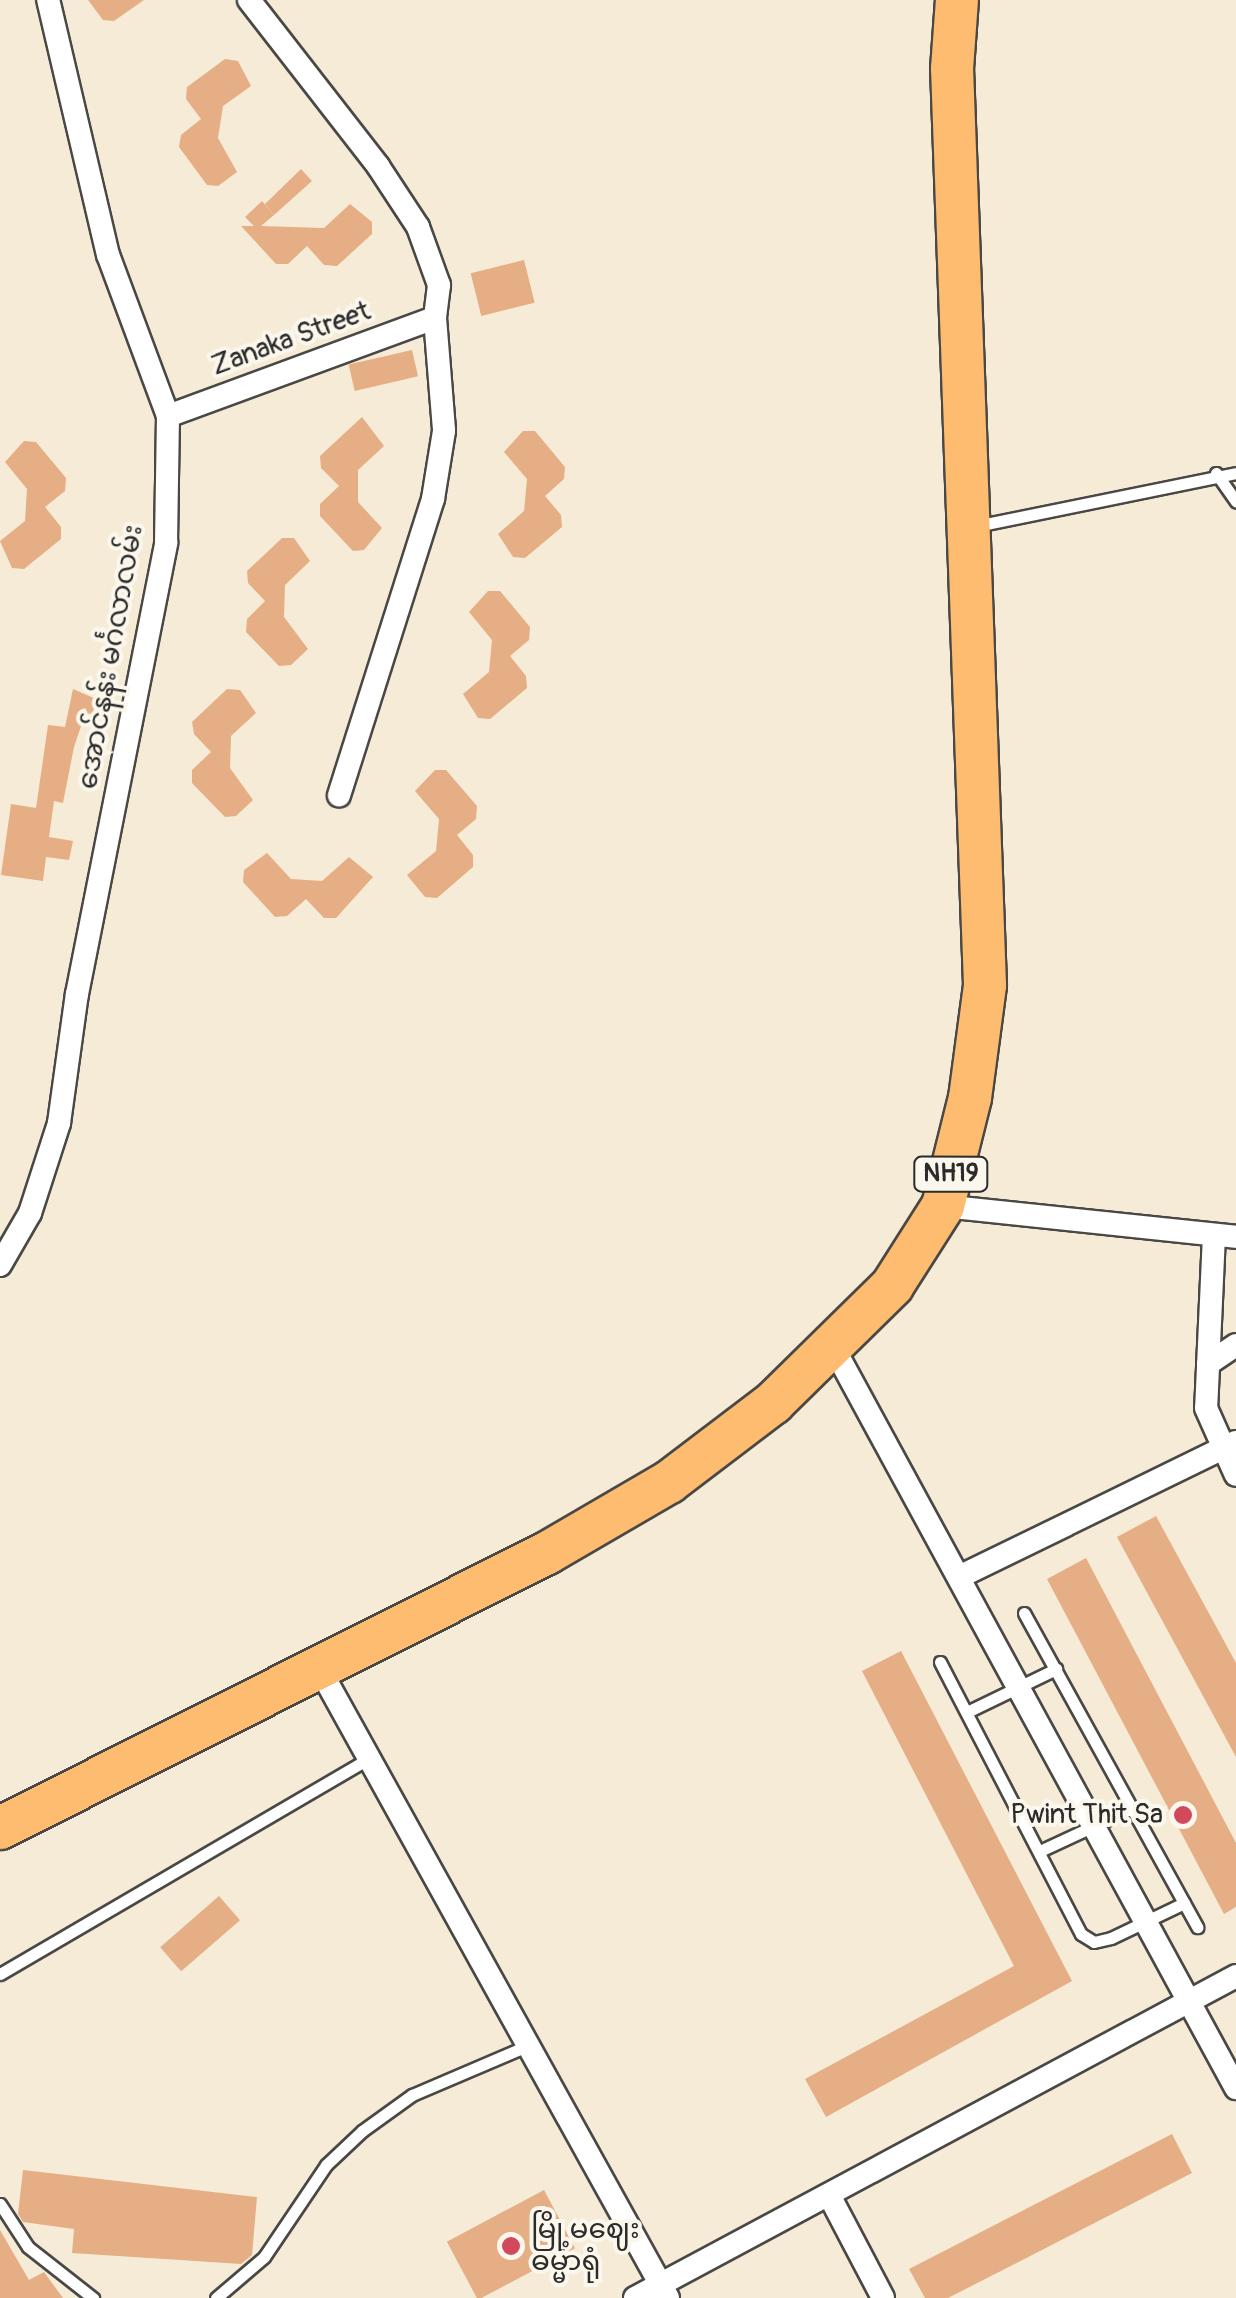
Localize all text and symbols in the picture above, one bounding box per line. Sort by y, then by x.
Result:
street label: Zanaka Street [207,295,375,383]
street label: အောင်နန်း မင်္ဂလာလမ်း [71,522,151,792]
road number: NH19 [911,1154,991,1194]
place label: Pwint Thit Sa [1010,1798,1163,1832]
marker: Pwint Thit Sa [1172,1804,1194,1826]
place label: မြို့မဈေး ဓမ္မာရုံ [531,2213,640,2279]
marker: မြို့မဈေး ဓမ္မာရုံ [500,2235,522,2257]

